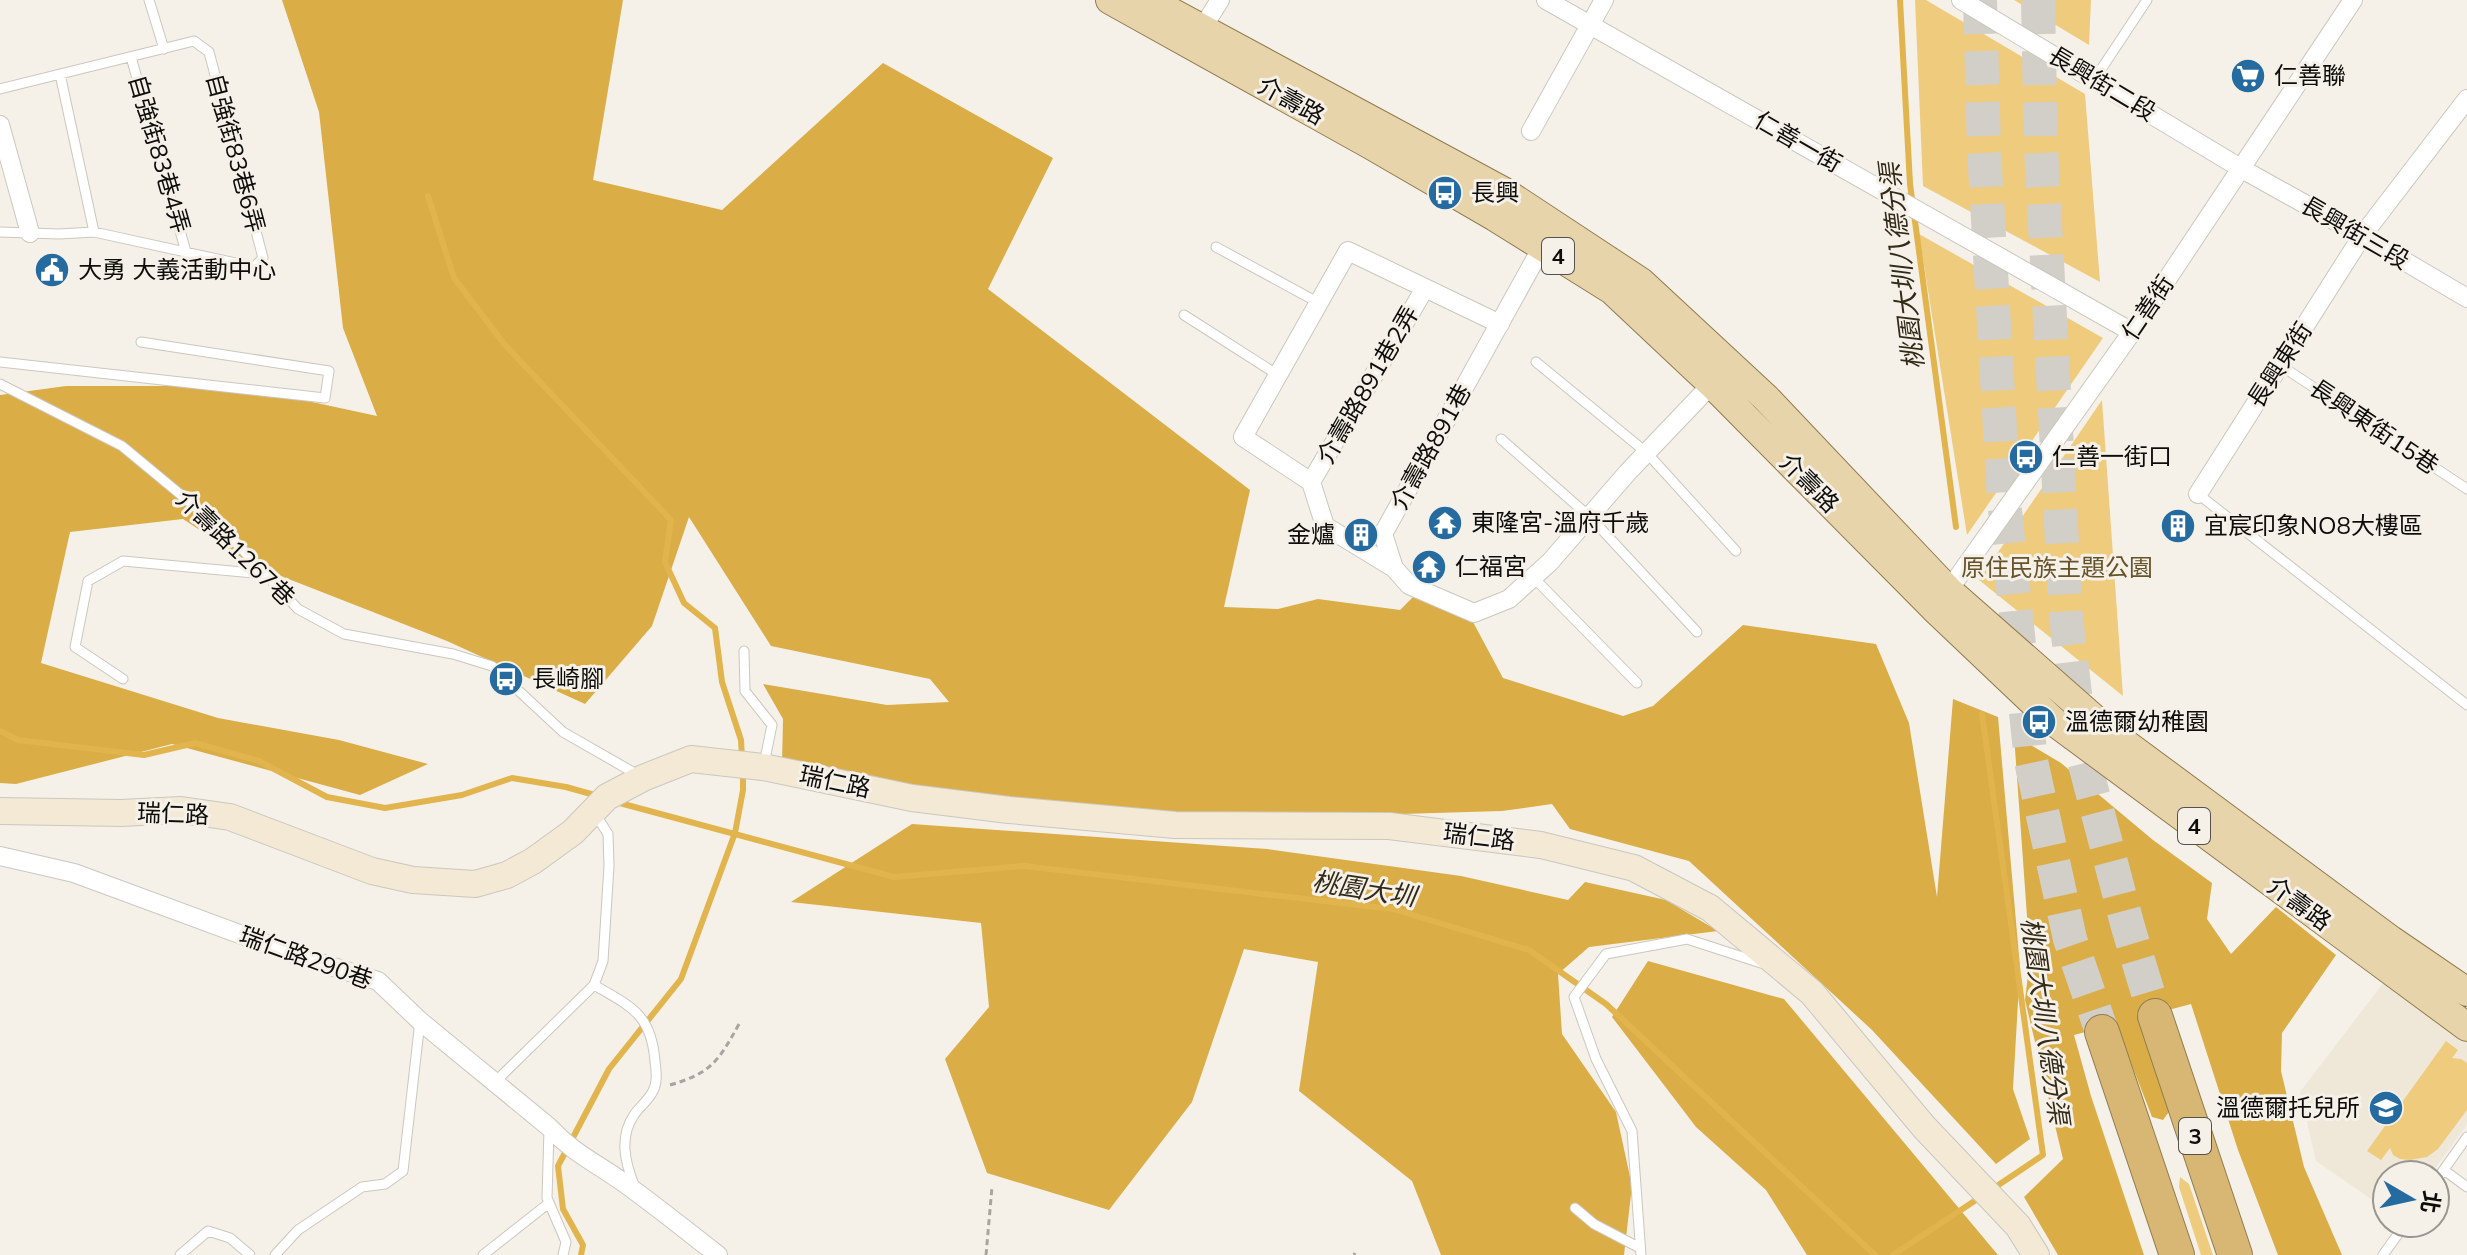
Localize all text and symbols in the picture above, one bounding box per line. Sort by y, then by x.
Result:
street label: 長興街二段 [2043,39,2162,127]
supermarket icon: 仁善聯 [2229,57,2267,95]
place label: 仁善聯 [2274,60,2346,90]
street label: 自強街83巷6弄 [200,70,272,235]
street label: 介壽路 [1253,70,1330,131]
street label: 自強街83巷4弄 [123,71,197,236]
street label: 仁善一街 [1749,104,1848,178]
water label: 桃園大圳八德分渠 [1872,157,1931,371]
bus stop icon: 長興 [1426,174,1464,212]
place label: 長興 [1471,177,1519,207]
street label: 長興街三段 [2296,189,2415,275]
road number: 4 [1542,238,1574,274]
public building icon: 大勇 大義活動中心 [33,251,71,289]
place label: 大勇 大義活動中心 [78,254,276,284]
street label: 仁善街 [2115,269,2180,346]
street label: 介壽路891巷2弄 [1310,300,1425,469]
street label: 長興東街 [2240,316,2318,413]
street label: 長興東街15巷 [2304,372,2445,480]
street label: 介壽路891巷 [1383,378,1477,515]
bus stop icon: 仁善一街口 [2007,438,2045,476]
place label: 仁善一街口 [2052,441,2172,471]
street label: 介壽路 [1774,446,1846,518]
street label: 介壽路1267巷 [170,483,301,611]
temple icon: 東隆宮-溫府千歲 [1426,504,1464,542]
place label: 東隆宮-溫府千歲 [1471,507,1649,537]
building icon: 宜宸印象NO8大樓區 [2159,507,2197,545]
place label: 宜宸印象NO8大樓區 [2204,510,2423,540]
building icon: 金爐 [1342,516,1380,554]
place label: 金爐 [1287,519,1335,549]
temple icon: 仁福宮 [1410,548,1448,586]
place label: 仁福宮 [1455,551,1527,581]
park label: 原住民族主題公園 [1961,552,2153,582]
bus stop icon: 長崎腳 [487,660,525,698]
place label: 長崎腳 [532,663,604,693]
bus stop icon: 溫德爾幼稚園 [2020,703,2058,741]
place label: 溫德爾幼稚園 [2065,706,2209,736]
street label: 瑞仁路 [797,759,874,803]
street label: 瑞仁路 [137,797,210,829]
road number: 4 [2178,808,2210,844]
street label: 瑞仁路 [1442,817,1517,855]
water label: 桃園大圳 [1310,864,1422,914]
street label: 介壽路 [2262,870,2338,936]
water label: 桃園大圳八德分渠 [2015,916,2077,1130]
street label: 瑞仁路290巷 [236,919,377,995]
school or university icon: 溫德爾托兒所 [2367,1089,2405,1127]
place label: 溫德爾托兒所 [2216,1092,2360,1122]
road number: 3 [2179,1118,2211,1154]
north arrow [2371,1159,2451,1239]
text: 北 [2415,1189,2446,1215]

